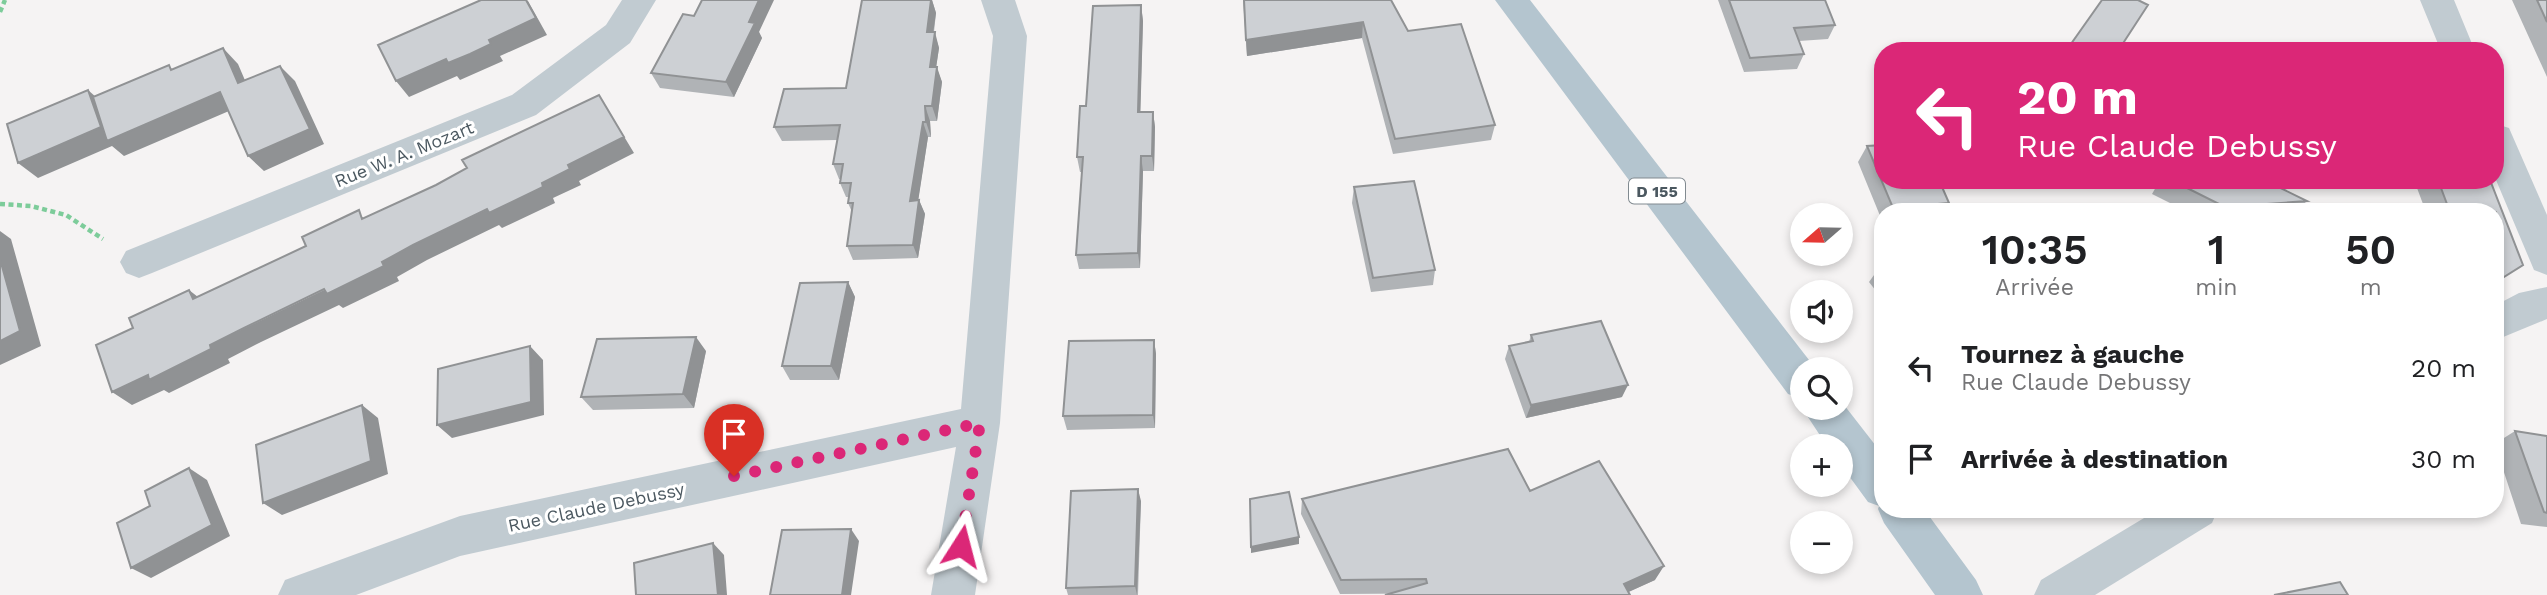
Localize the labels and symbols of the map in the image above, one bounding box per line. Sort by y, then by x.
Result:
street label: Rue W. A. Mozart [331,116,477,191]
road number: D 155 [1629,178,1685,204]
north arrow [1790,203,1853,266]
pin [704,404,764,476]
street label: Rue Claude Debussy [506,478,687,536]
position arrow [924,509,998,583]

